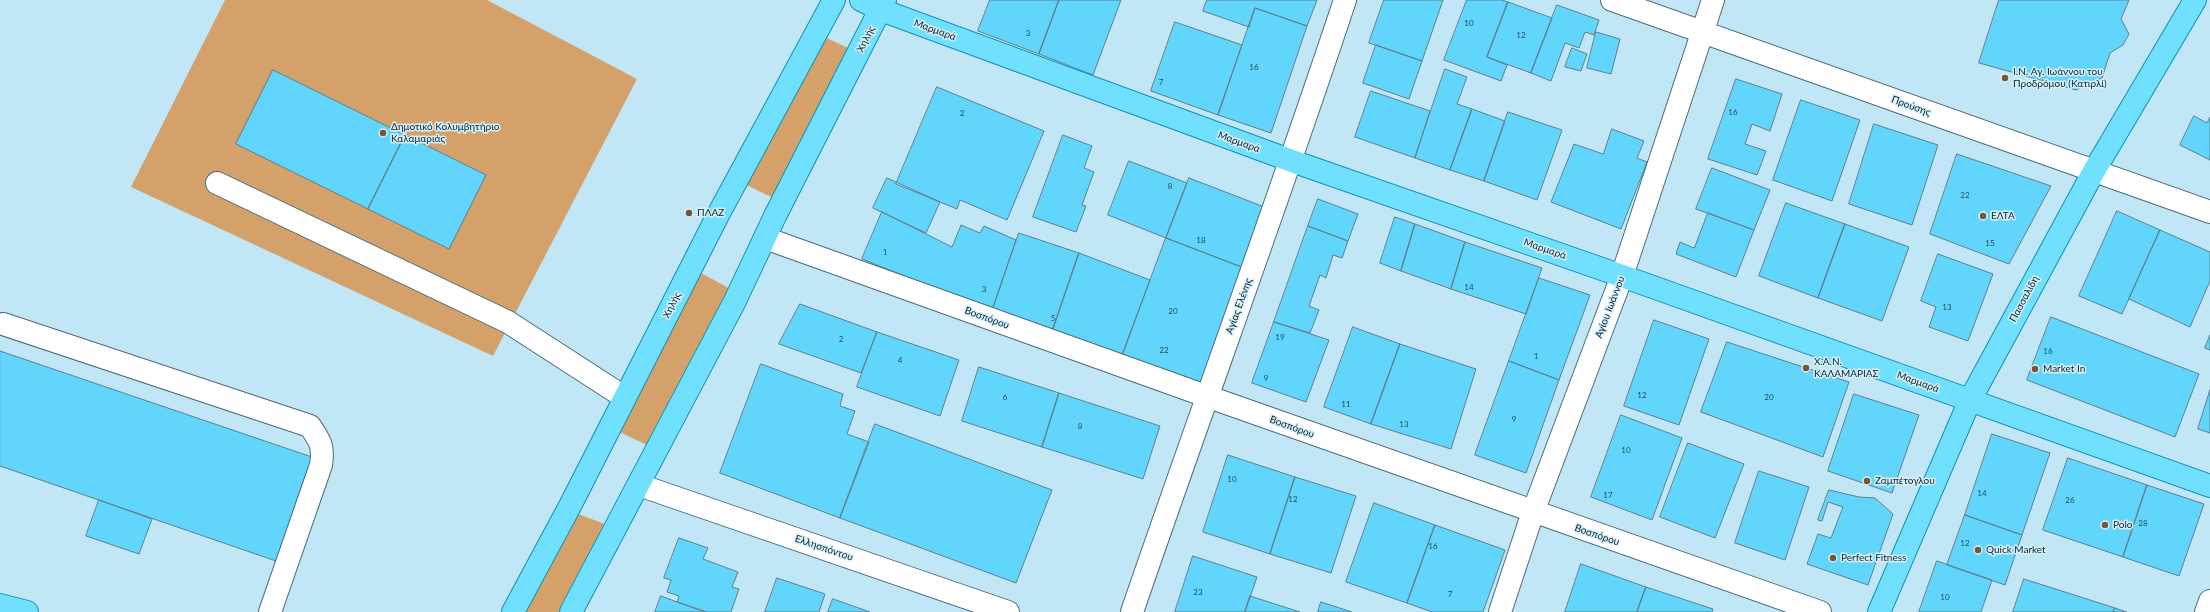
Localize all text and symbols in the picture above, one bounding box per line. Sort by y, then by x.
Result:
street label: Μαρμαρά [912,17,958,43]
house number: 10 [1464,18,1474,28]
street label: Χηλής [854,24,878,54]
house number: 3 [1026,28,1030,38]
house number: 12 [1516,30,1526,40]
house number: 16 [1249,62,1259,72]
place label: Ι.Ν. Αγ. Ιωάννου του Προδρόμου (Κατιρλί) [2013,66,2107,90]
marker: Ι.Ν. Αγ. Ιωάννου του Προδρόμου (Κατιρλί) [2000,73,2010,83]
house number: 7 [1159,77,1163,87]
street label: Προύσης [1890,93,1932,119]
house number: 16 [1728,107,1738,117]
house number: 2 [960,108,964,118]
place label: Δημοτικό Κολυμβητήριο Καλαμαριάς [391,121,499,144]
marker: Δημοτικό Κολυμβητήριο Καλαμαριάς [378,128,388,138]
street label: Μαρμαρά [1216,129,1262,155]
house number: 8 [1168,181,1172,191]
house number: 22 [1960,190,1970,200]
place label: ΠΛΑΖ [697,207,724,219]
marker: ΠΛΑΖ [684,208,694,218]
place label: ΕΛΤΑ [1991,210,2015,222]
marker: ΕΛΤΑ [1978,211,1988,221]
house number: 18 [1196,235,1206,245]
street label: Μαρμαρά [1522,236,1568,262]
house number: 15 [1985,238,1995,248]
house number: 1 [883,247,887,257]
street label: Αγίου Ιωάννου [1593,274,1627,340]
street label: Πασσαλίδη [2007,274,2041,324]
street label: Αγίας Ελένης [1223,276,1255,336]
house number: 14 [1464,282,1474,292]
house number: 3 [982,284,986,294]
street label: Χηλής [660,290,684,320]
house number: 13 [1942,302,1952,312]
street label: Βοσπόρου [963,304,1011,332]
house number: 20 [1168,306,1178,316]
house number: 5 [1051,313,1055,323]
house number: 19 [1275,332,1285,342]
house number: 2 [839,334,843,344]
house number: 22 [1159,345,1169,355]
house number: 16 [2043,346,2053,356]
house number: 1 [1534,351,1538,361]
house number: 4 [898,355,902,365]
place label: Χ.Α.Ν. ΚΑΛΑΜΑΡΙΑΣ [1814,356,1879,380]
marker: Χ.Α.Ν. ΚΑΛΑΜΑΡΙΑΣ [1801,363,1811,373]
place label: Market In [2043,363,2085,375]
marker: Market In [2030,364,2040,374]
street label: Μαρμαρά [1895,369,1941,395]
house number: 9 [1264,373,1268,383]
house number: 12 [1637,390,1647,400]
house number: 6 [1003,392,1007,402]
house number: 20 [1764,392,1774,402]
house number: 11 [1341,399,1351,409]
street label: Βοσπόρου [1268,413,1316,441]
house number: 9 [1512,414,1516,424]
house number: 13 [1399,419,1409,429]
house number: 8 [1078,421,1082,431]
house number: 10 [1621,445,1631,455]
house number: 10 [1227,474,1237,484]
place label: Ζαμπέτογλου [1875,475,1935,487]
marker: Ζαμπέτογλου [1862,476,1872,486]
house number: 14 [1977,488,1987,498]
house number: 17 [1603,490,1613,500]
house number: 12 [1288,494,1298,504]
house number: 26 [2065,495,2075,505]
house number: 28 [2138,518,2148,528]
place label: Polo [2113,519,2132,531]
marker: Polo [2100,520,2110,530]
street label: Βοσπόρου [1573,522,1621,548]
street label: Ελλησπόντου [793,532,855,564]
house number: 12 [1960,538,1970,548]
house number: 16 [1428,541,1438,551]
place label: Quick Market [1986,544,2046,556]
marker: Quick Market [1973,545,1983,555]
place label: Perfect Fitness [1841,552,1906,564]
marker: Perfect Fitness [1828,553,1838,563]
house number: 23 [1193,587,1203,597]
house number: 7 [1448,589,1452,599]
house number: 10 [1940,592,1950,602]

